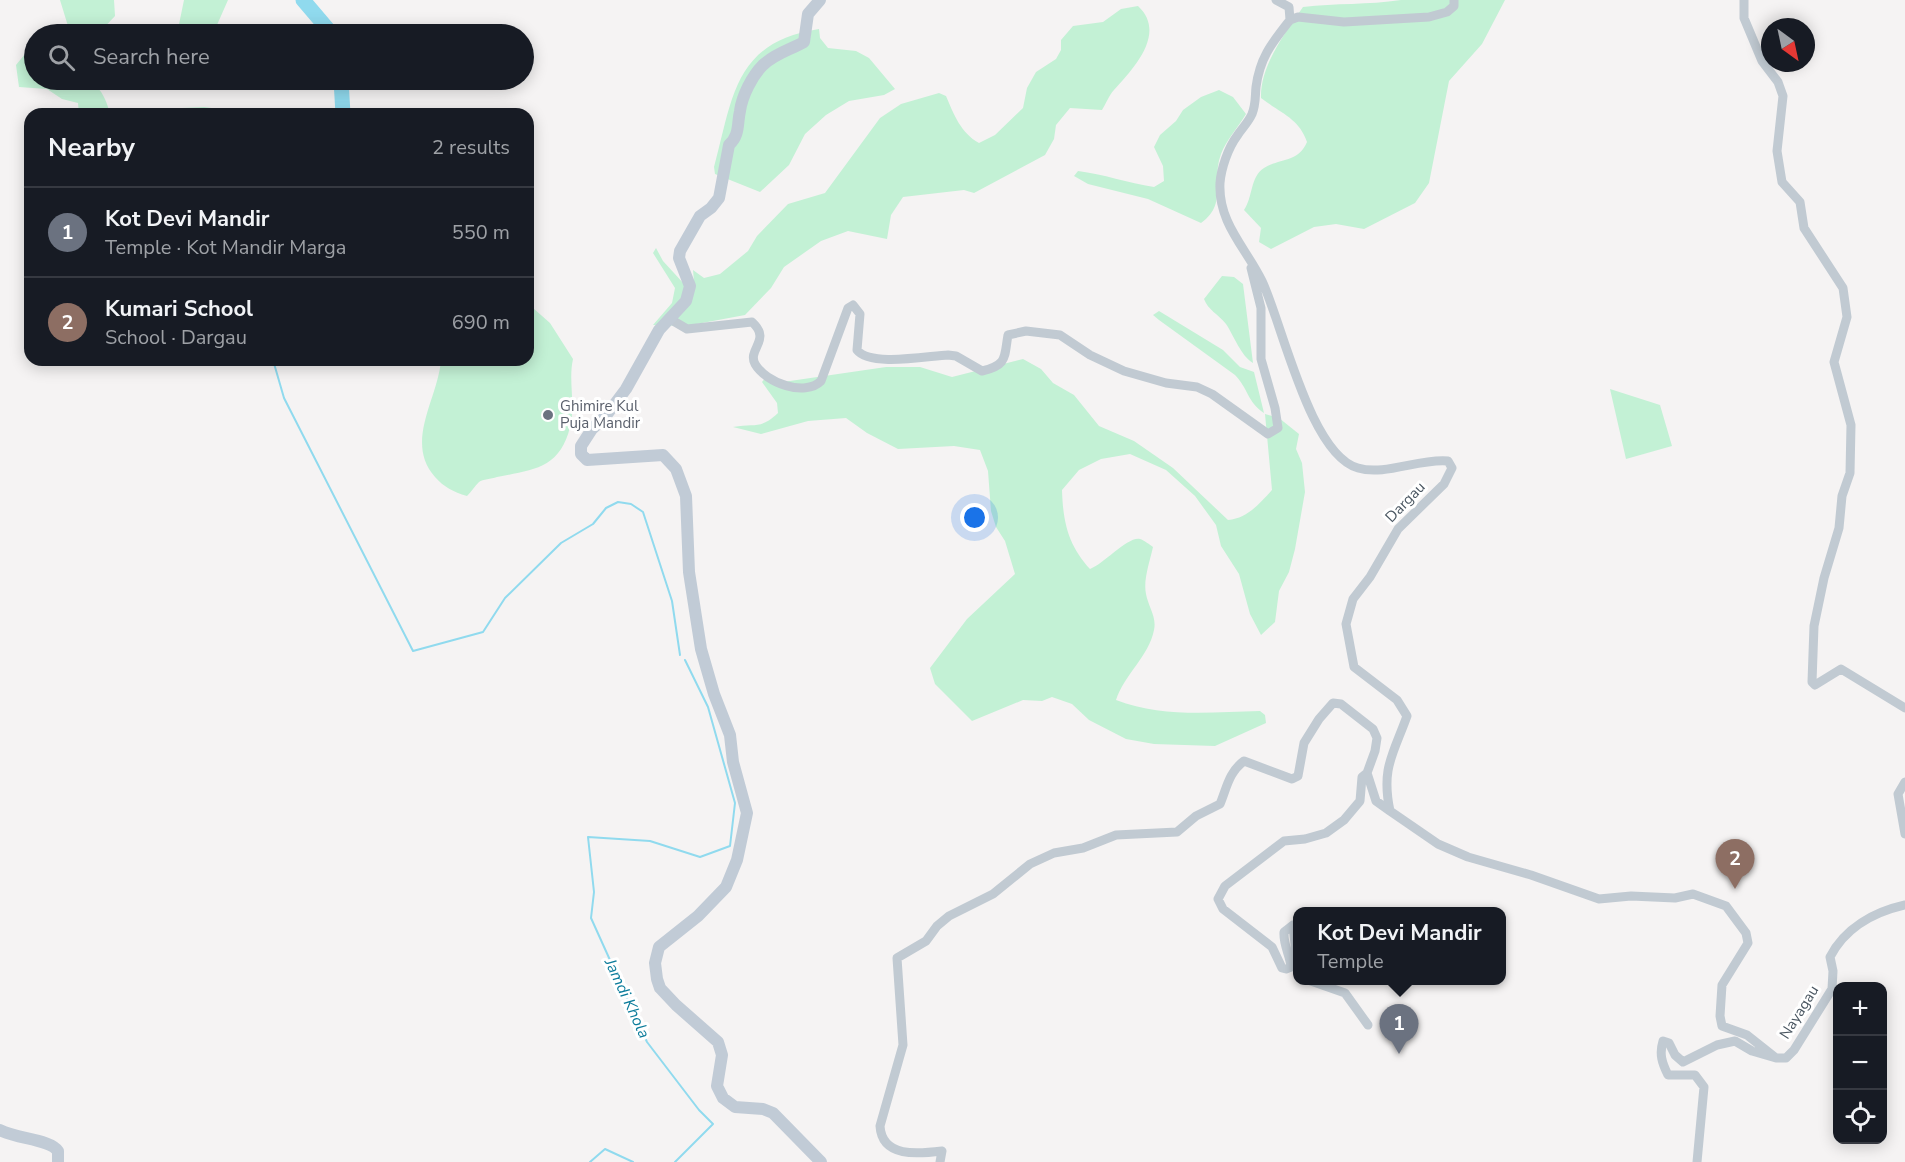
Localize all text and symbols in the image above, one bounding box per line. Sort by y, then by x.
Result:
north arrow [1761,18,1815,72]
search box [24,24,534,90]
icon: search [45,41,78,74]
text: Search here [93,42,210,72]
text: Nearby [48,130,135,165]
text: 2 results [432,134,510,161]
text: Kot Devi Mandir [105,204,269,234]
text: 1 [62,219,74,246]
text: 550 m [452,219,510,246]
text: Temple · Kot Mandir Marga [105,234,346,261]
text: Kumari School [105,294,253,324]
text: 2 [62,309,74,336]
text: 690 m [452,309,510,336]
text: School · Dargau [105,324,247,351]
place label: Ghimire Kul Puja Mandir [560,396,641,433]
marker: Ghimire Kul Puja Mandir [541,408,555,422]
street label: Dargau [1381,477,1429,527]
your location [960,503,989,532]
pin: 2 [1716,840,1754,889]
popup [1293,907,1506,985]
text: Kot Devi Mandir [1317,918,1482,948]
text: Temple [1317,948,1384,975]
water label: Jamdi Khola [599,954,655,1042]
street label: Nayagau [1775,981,1823,1043]
map controls [1833,982,1887,1144]
button: + [1833,982,1887,1036]
pin: 1 [1380,1004,1418,1054]
button: − [1833,1036,1887,1090]
button: locate [1833,1090,1887,1144]

